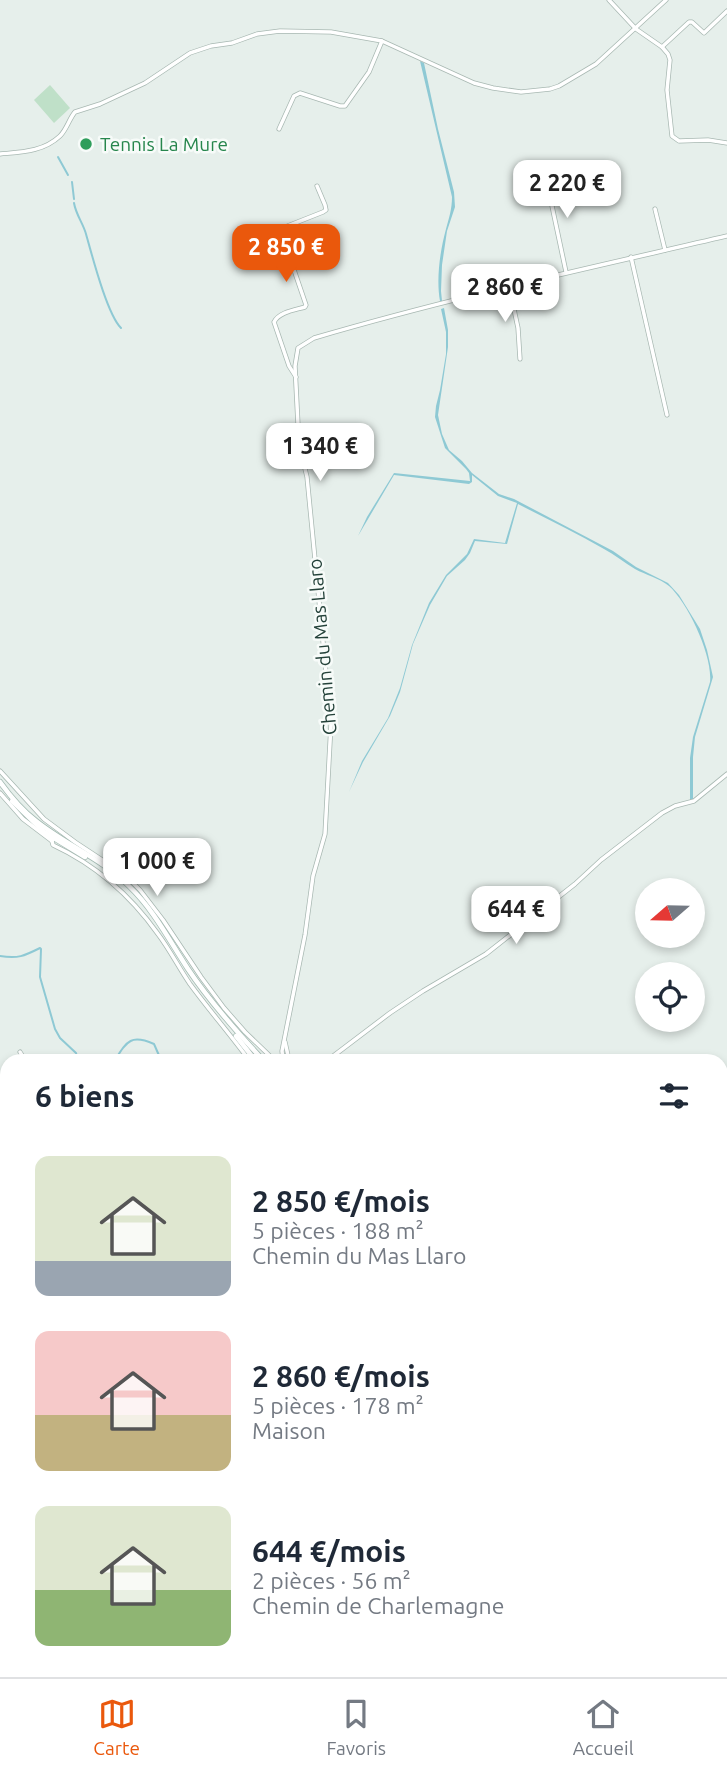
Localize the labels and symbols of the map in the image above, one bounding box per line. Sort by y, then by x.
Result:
place label: Tennis La Mure [100,133,228,155]
marker: Tennis La Mure [78,136,94,152]
pin: 2 220 € [502,160,632,220]
pin: 2 850 € [221,224,351,284]
pin: 2 860 € [440,264,570,324]
pin: 1 340 € [255,424,385,483]
street label: Chemin du Mas Llaro [303,558,341,736]
pin: 1 000 € [92,838,222,898]
north arrow [635,878,705,948]
pin: 644 € [467,886,565,946]

